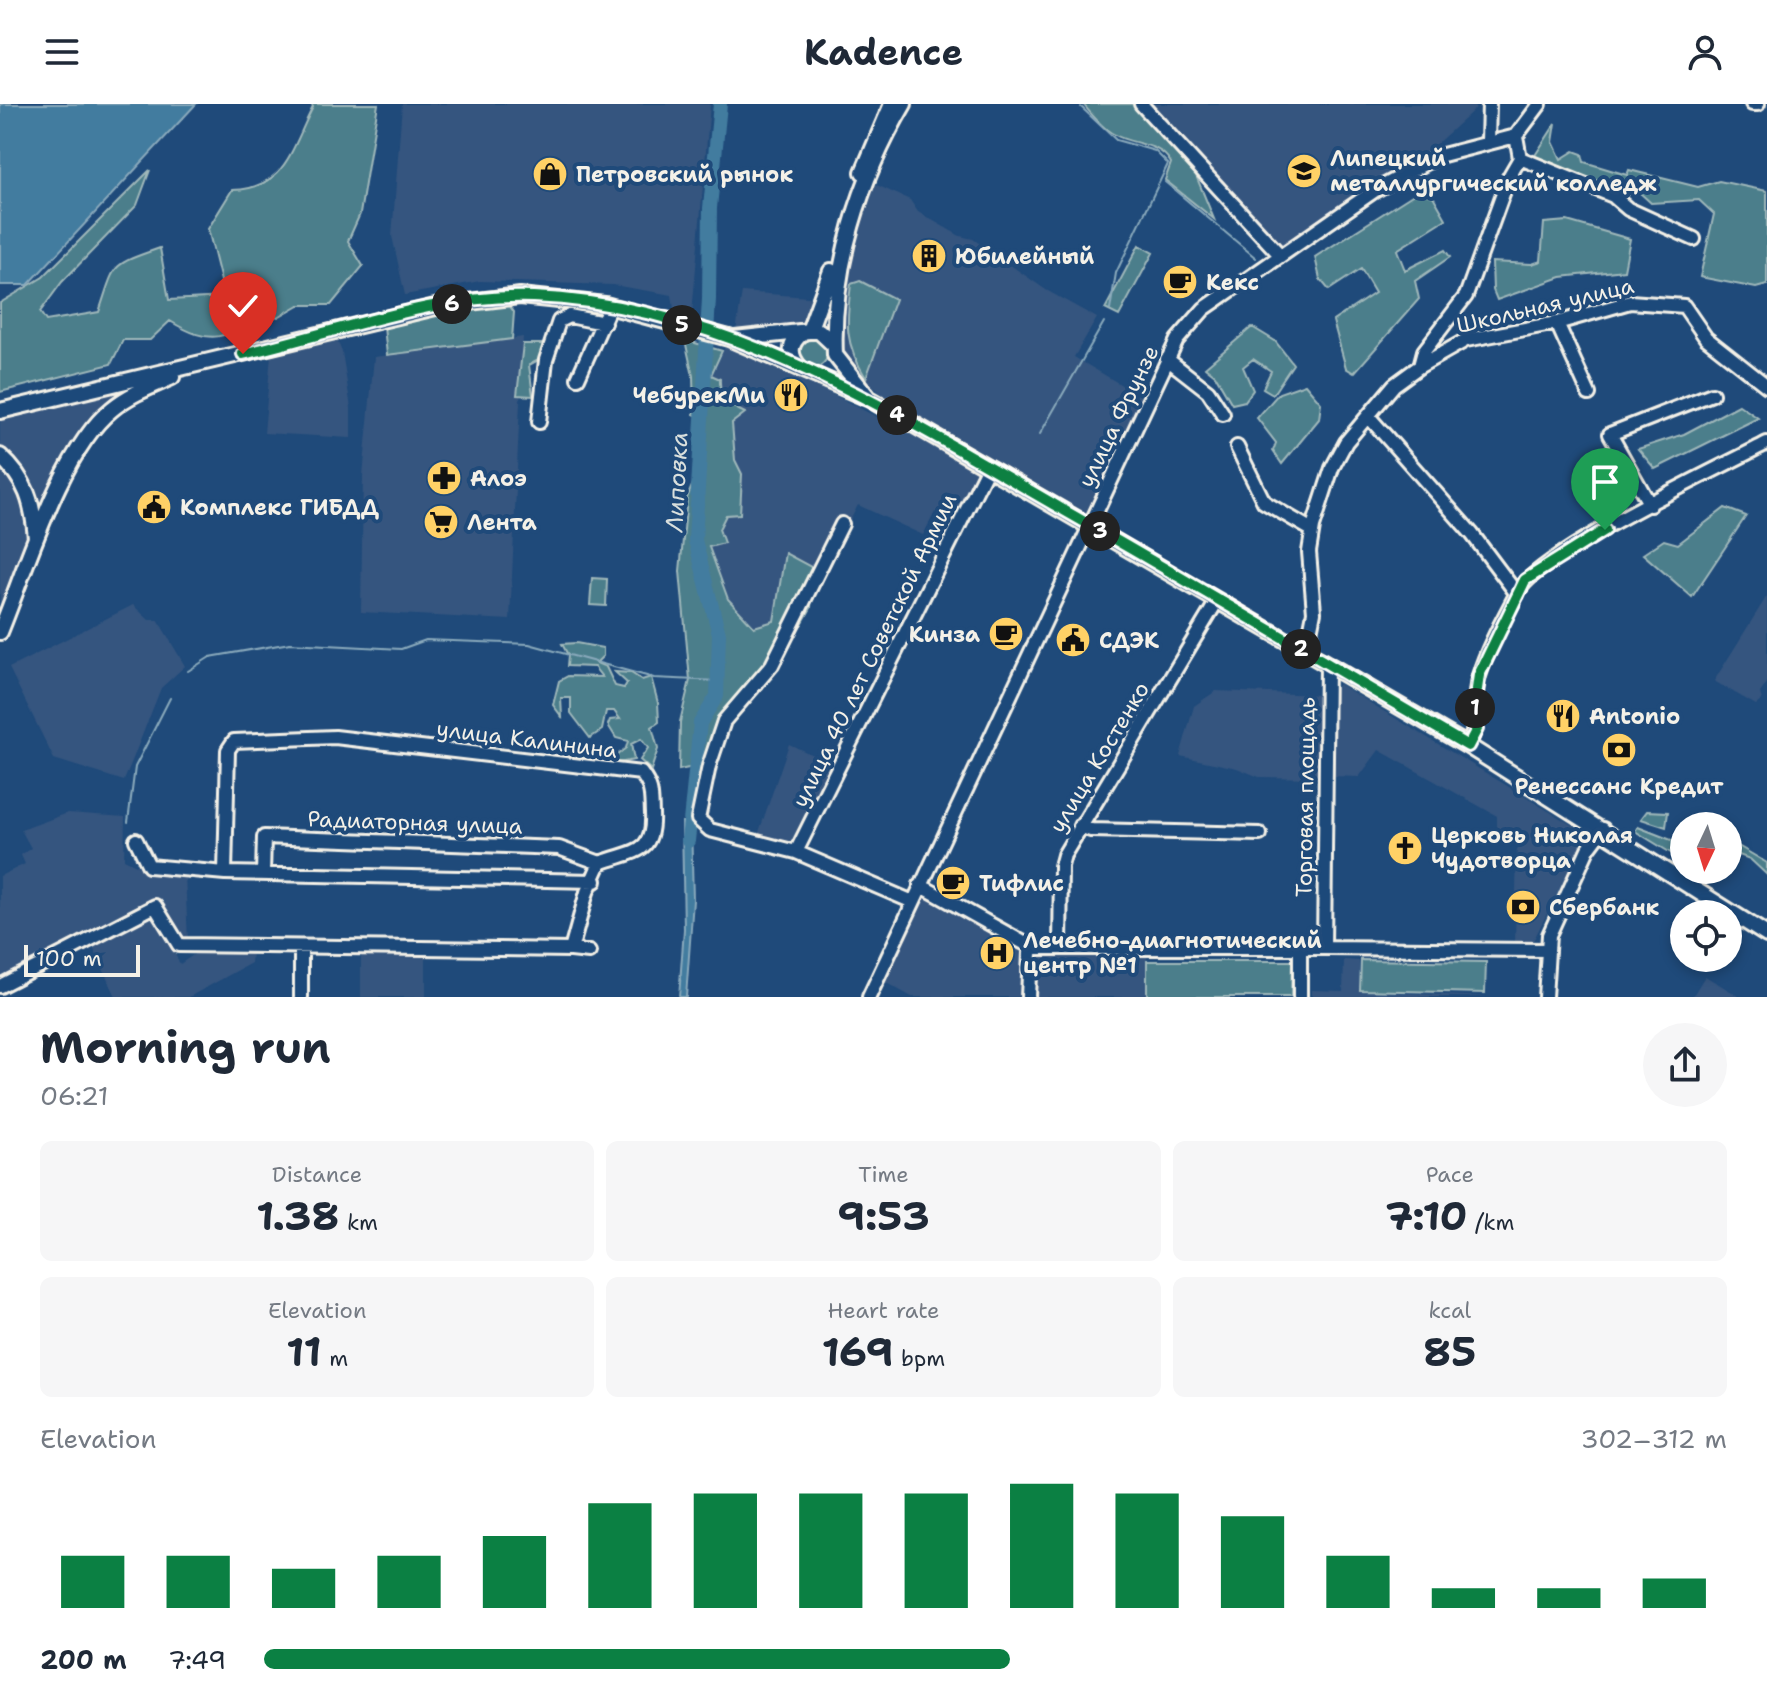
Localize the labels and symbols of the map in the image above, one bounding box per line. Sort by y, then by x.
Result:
place label: Липецкий металлургический колледж [1330,144,1657,198]
school or university icon: Липецкий металлургический колледж [1285,152,1323,190]
shop icon: Петровский рынок [531,155,569,193]
place label: Петровский рынок [576,160,793,189]
building icon: Юбилейный [910,237,948,275]
place label: Юбилейный [955,242,1094,271]
cafe icon: Кекс [1161,263,1199,301]
place label: Кекс [1206,268,1259,297]
street label: Школьная улица [1454,271,1637,340]
pin [209,272,277,354]
pin: 6 [432,284,472,324]
pin: 5 [662,305,702,345]
street label: улица Фрунзе [1072,340,1165,492]
restaurant icon: ЧебурекМи [772,376,810,414]
place label: ЧебурекМи [633,381,765,410]
pin: 4 [877,395,917,435]
water label: Липовка [658,431,696,534]
pin [1571,448,1639,530]
pharmacy icon: Алоэ [425,459,463,497]
place label: Алоэ [470,464,527,493]
public building icon: Комплекс ГИБДД [135,488,173,526]
street label: улица 40 лет Советской Армии [786,488,963,812]
place label: Комплекс ГИБДД [180,493,379,522]
supermarket icon: Лента [422,503,460,541]
place label: Лента [467,508,537,537]
pin: 3 [1080,511,1120,551]
cafe icon: Кинза [987,615,1025,653]
place label: Кинза [909,620,980,649]
public building icon: СДЭК [1054,621,1092,659]
place label: СДЭК [1099,626,1159,655]
pin: 2 [1281,629,1321,669]
street label: улица Костенко [1043,676,1156,838]
pin: 1 [1455,688,1495,728]
street label: Торговая площадь [1289,697,1322,897]
restaurant icon: Antonio [1544,697,1582,735]
place label: Antonio [1589,702,1680,731]
street label: улица Калинина [435,714,619,765]
bank icon: Ренессанс Кредит [1600,731,1638,769]
place label: Ренессанс Кредит [1515,772,1724,801]
street label: Радиаторная улица [307,804,523,841]
north arrow [1670,812,1742,884]
place label: Церковь Николая Чудотворца [1431,821,1633,875]
church icon: Церковь Николая Чудотворца [1386,829,1424,867]
cafe icon: Тифлис [934,864,972,902]
place label: Тифлис [979,869,1064,898]
bank icon: Сбербанк [1504,888,1542,926]
place label: Сбербанк [1549,893,1659,922]
place label: Лечебно-диагнотический центр №1 [1023,926,1322,980]
hospital icon: Лечебно-диагнотический центр №1 [978,934,1016,972]
scale bar [24,941,140,977]

